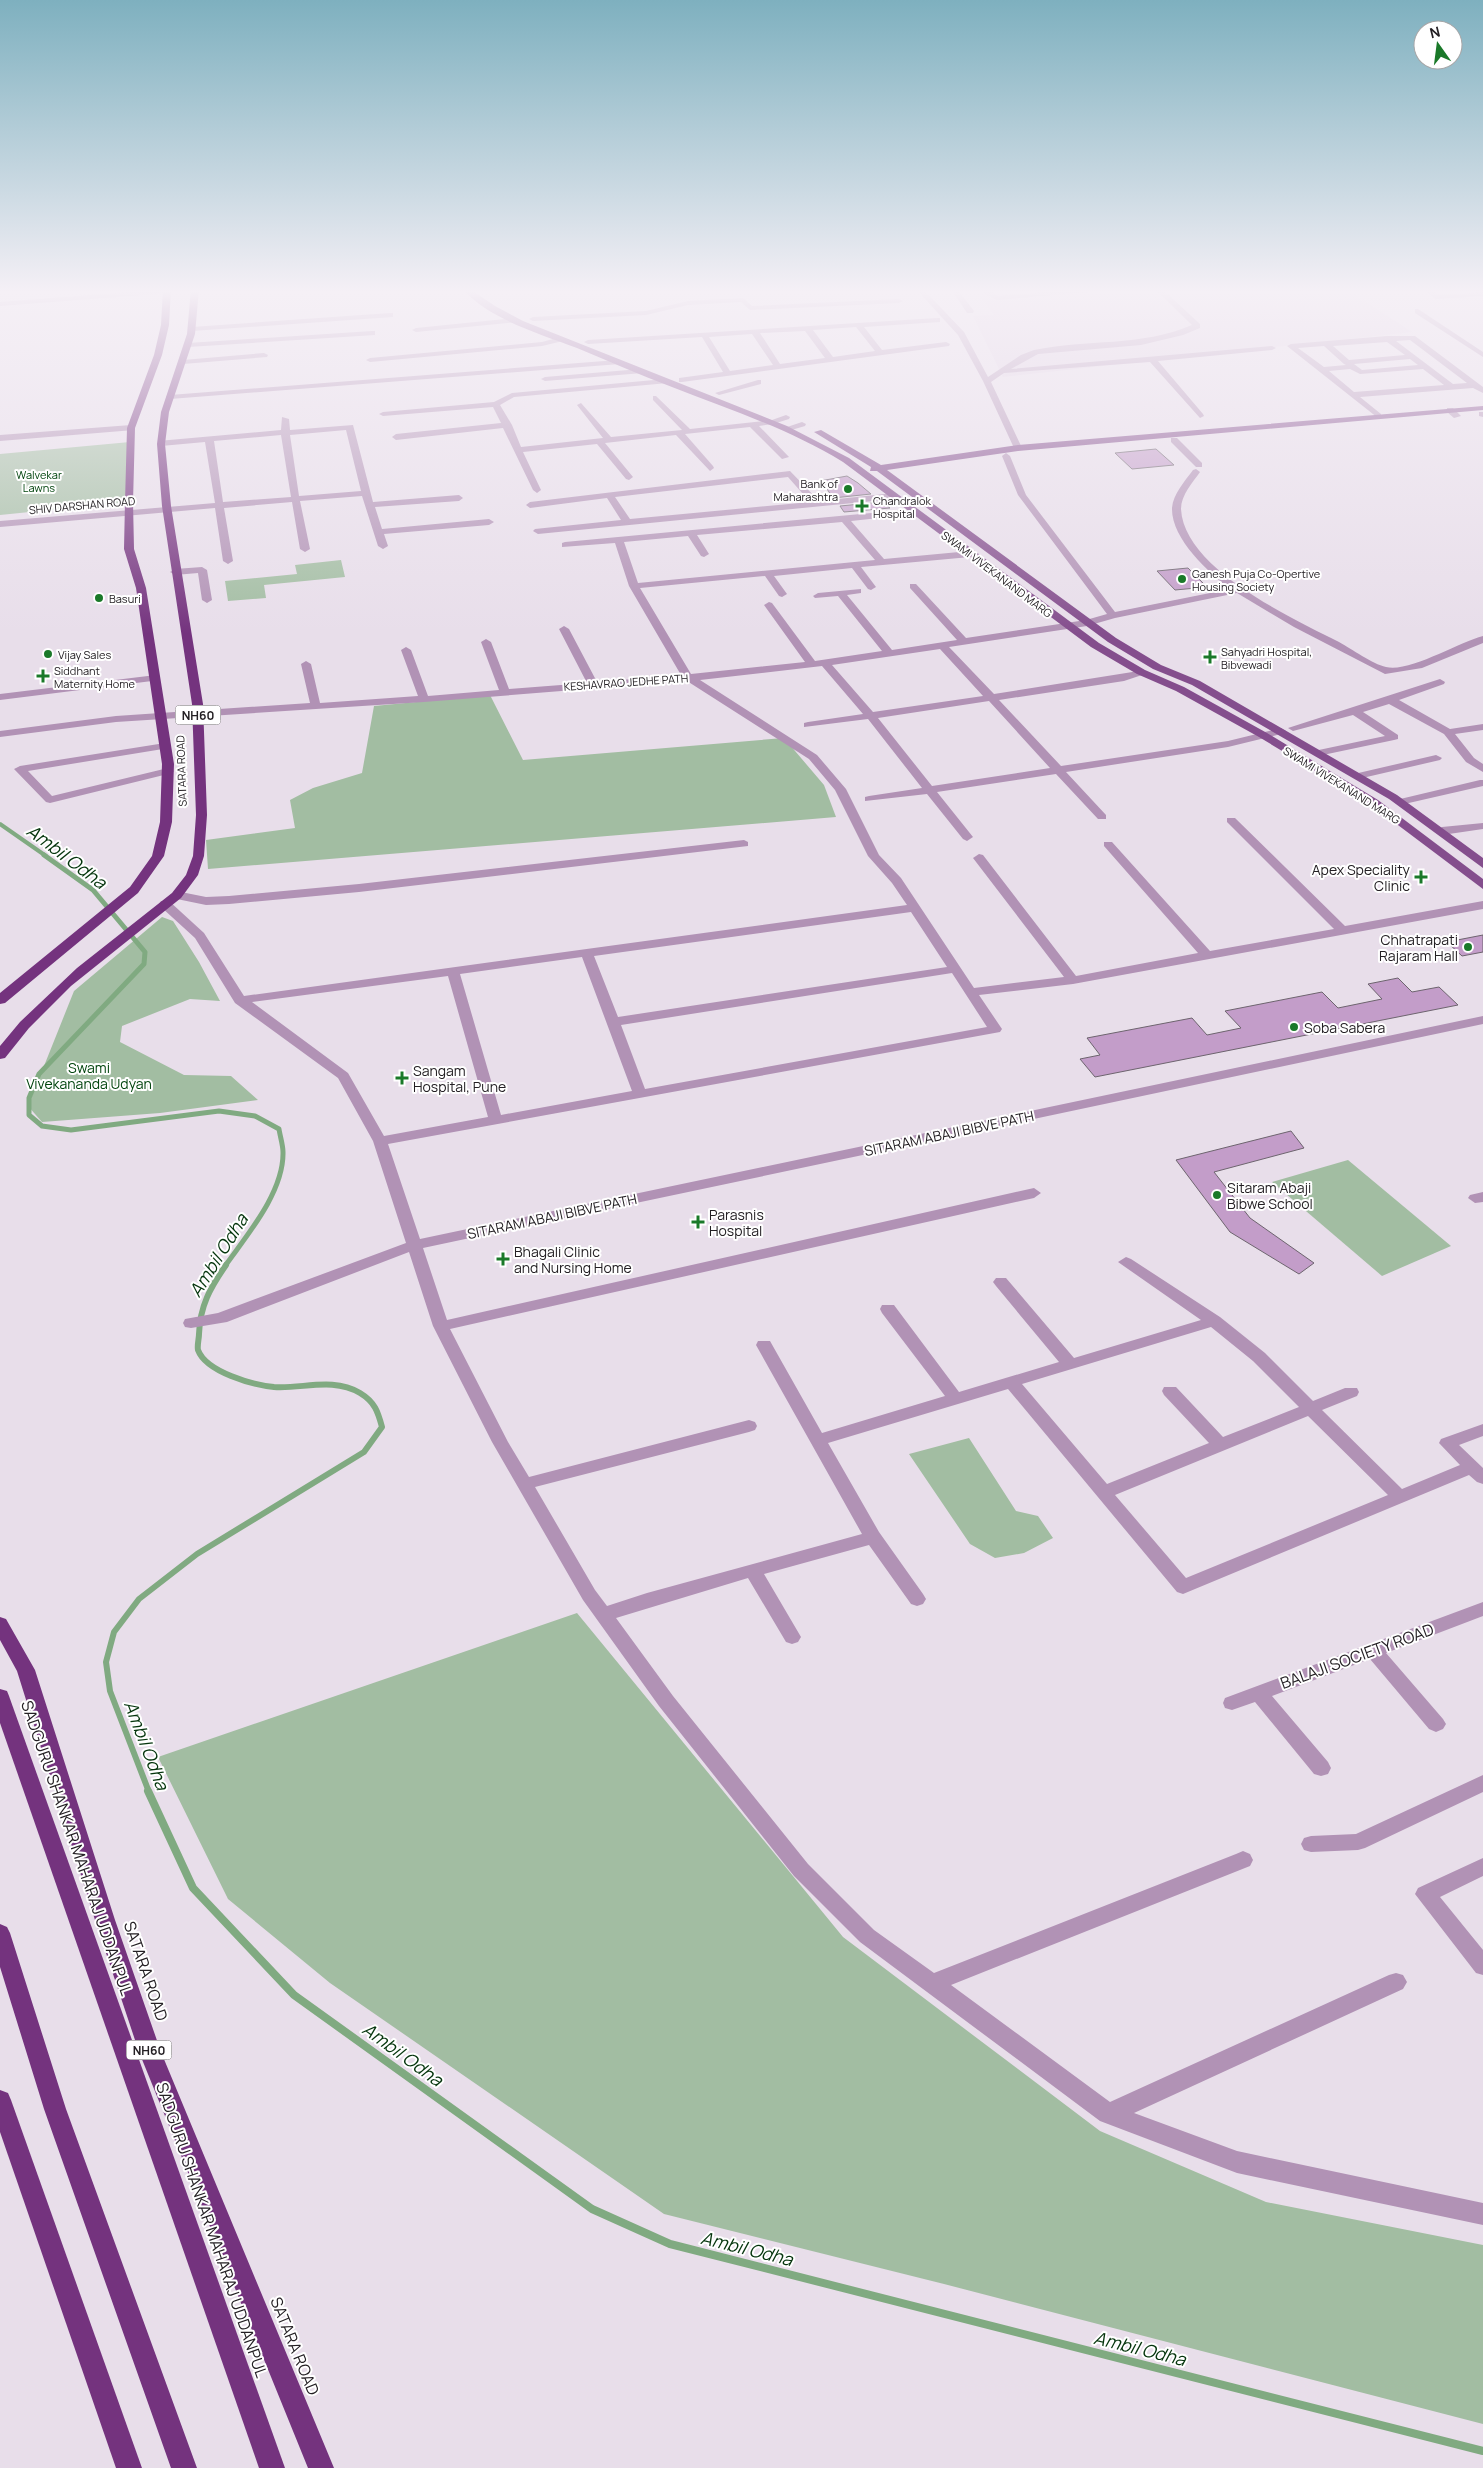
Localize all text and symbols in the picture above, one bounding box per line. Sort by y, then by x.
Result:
north arrow [1413,20,1463,70]
text: N [1428,21,1442,42]
park label: Walvekar Lawns [16,467,62,495]
place label: Bank of Maharashtra [774,476,838,504]
marker: Bank of Maharashtra [842,483,854,495]
street label: SHIV DARSHAN ROAD [28,493,136,517]
place label: Chandralok Hospital [873,493,931,521]
marker: Chandralok Hospital [855,499,869,513]
street label: SWAMI VIVEKANAND MARG [938,527,1056,621]
place label: Ganesh Puja Co-Opertive Housing Society [1192,566,1321,594]
marker: Ganesh Puja Co-Opertive Housing Society [1176,573,1188,585]
place label: Basuri [109,591,141,606]
marker: Basuri [93,592,105,604]
place label: Sahyadri Hospital, Bibvewadi [1221,644,1312,672]
place label: Vijay Sales [58,647,111,662]
marker: Vijay Sales [42,648,54,660]
marker: Sahyadri Hospital, Bibvewadi [1203,650,1217,664]
place label: Siddhant Maternity Home [54,663,136,691]
marker: Siddhant Maternity Home [36,669,50,683]
street label: KESHAVRAO JEDHE PATH [563,670,689,694]
road number: NH60 [176,706,220,724]
street label: SATARA ROAD [172,735,190,807]
street label: SWAMI VIVEKANAND MARG [1281,743,1404,827]
water label: Ambil Odha [22,818,112,894]
place label: Apex Speciality Clinic [1312,860,1411,895]
marker: Apex Speciality Clinic [1414,870,1428,884]
place label: Chhatrapati Rajaram Hall [1379,930,1458,965]
marker: Chhatrapati Rajaram Hall [1462,941,1474,953]
place label: Soba Sabera [1304,1018,1385,1037]
marker: Soba Sabera [1288,1021,1300,1033]
park label: Swami Vivekananda Udyan [26,1058,152,1093]
place label: Sangam Hospital, Pune [413,1061,506,1096]
marker: Sangam Hospital, Pune [395,1071,409,1085]
street label: SITARAM ABAJI BIBVE PATH [862,1106,1036,1160]
place label: Sitaram Abaji Bibwe School [1227,1178,1313,1213]
street label: SITARAM ABAJI BIBVE PATH [465,1189,639,1243]
marker: Sitaram Abaji Bibwe School [1211,1189,1223,1201]
place label: Parasnis Hospital [709,1205,764,1240]
water label: Ambil Odha [183,1208,254,1301]
marker: Parasnis Hospital [691,1215,705,1229]
place label: Bhagali Clinic and Nursing Home [514,1242,632,1277]
marker: Bhagali Clinic and Nursing Home [496,1252,510,1266]
street label: BALAJI SOCIETY ROAD [1277,1618,1437,1694]
water label: Ambil Odha [119,1697,175,1794]
street label: SADGURU SHANKAR MAHARAJ UDDANPUL [16,1698,138,1998]
street label: SATARA ROAD [119,1918,173,2024]
water label: Ambil Odha [358,2017,449,2092]
road number: NH60 [126,2040,172,2060]
street label: SADGURU SHANKAR MAHARAJ UDDANPUL [151,2080,273,2380]
water label: Ambil Odha [699,2225,796,2271]
street label: SATARA ROAD [265,2294,325,2399]
water label: Ambil Odha [1092,2325,1189,2371]

